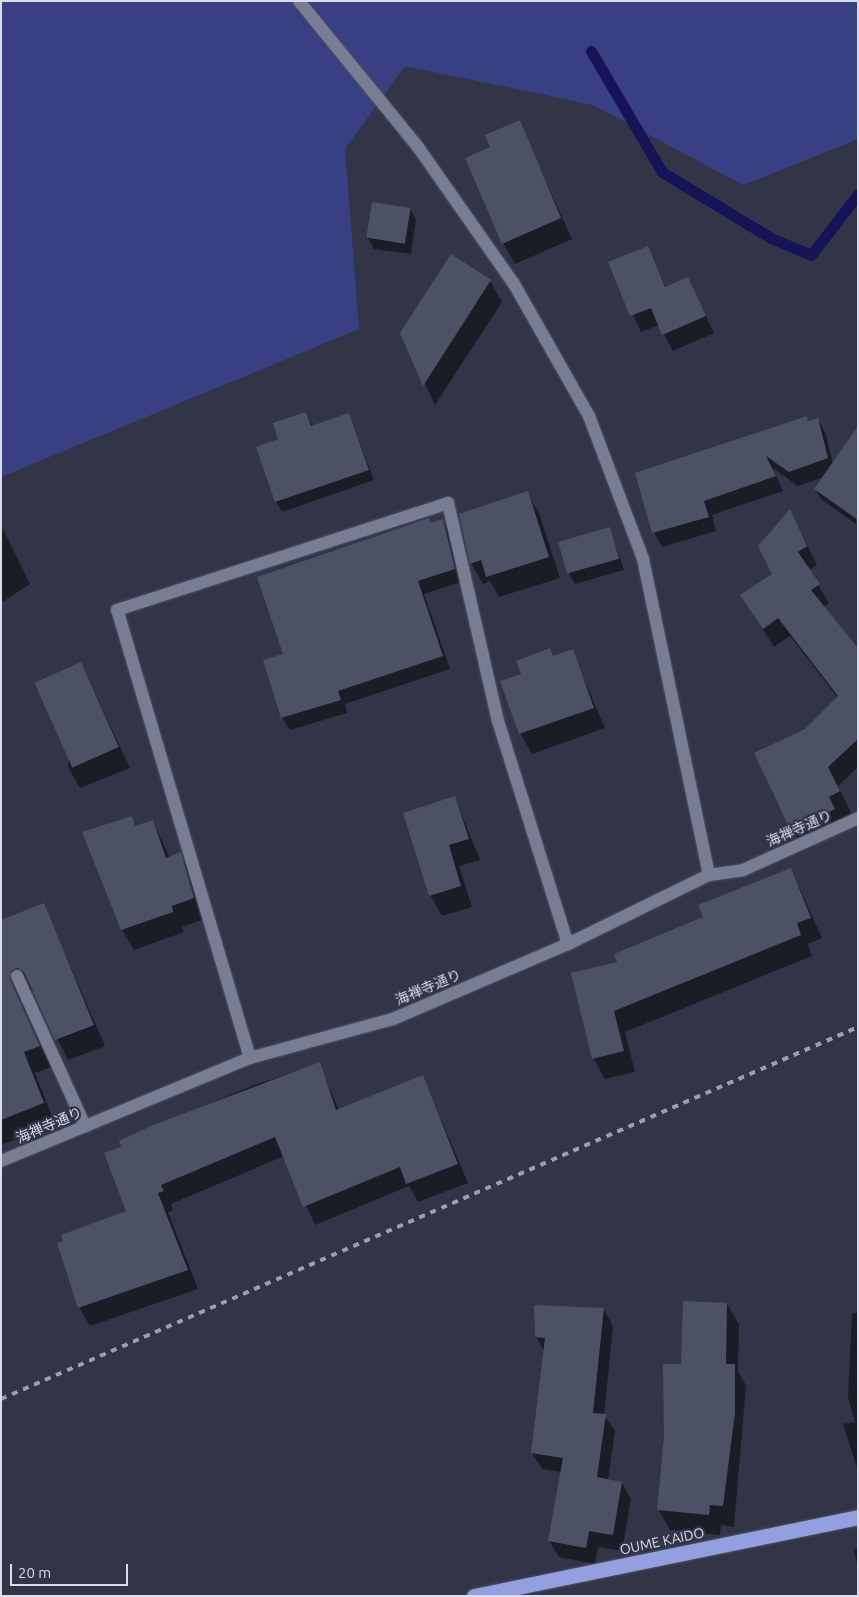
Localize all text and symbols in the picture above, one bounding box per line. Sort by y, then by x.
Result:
street label: 海禅寺通り [764,806,834,850]
street label: 海禅寺通り [393,966,463,1008]
street label: 海禅寺通り [14,1104,84,1146]
street label: OUME KAIDO [618,1524,706,1558]
scale bar [12,1554,130,1586]
text: 20 m [18,1564,51,1581]

